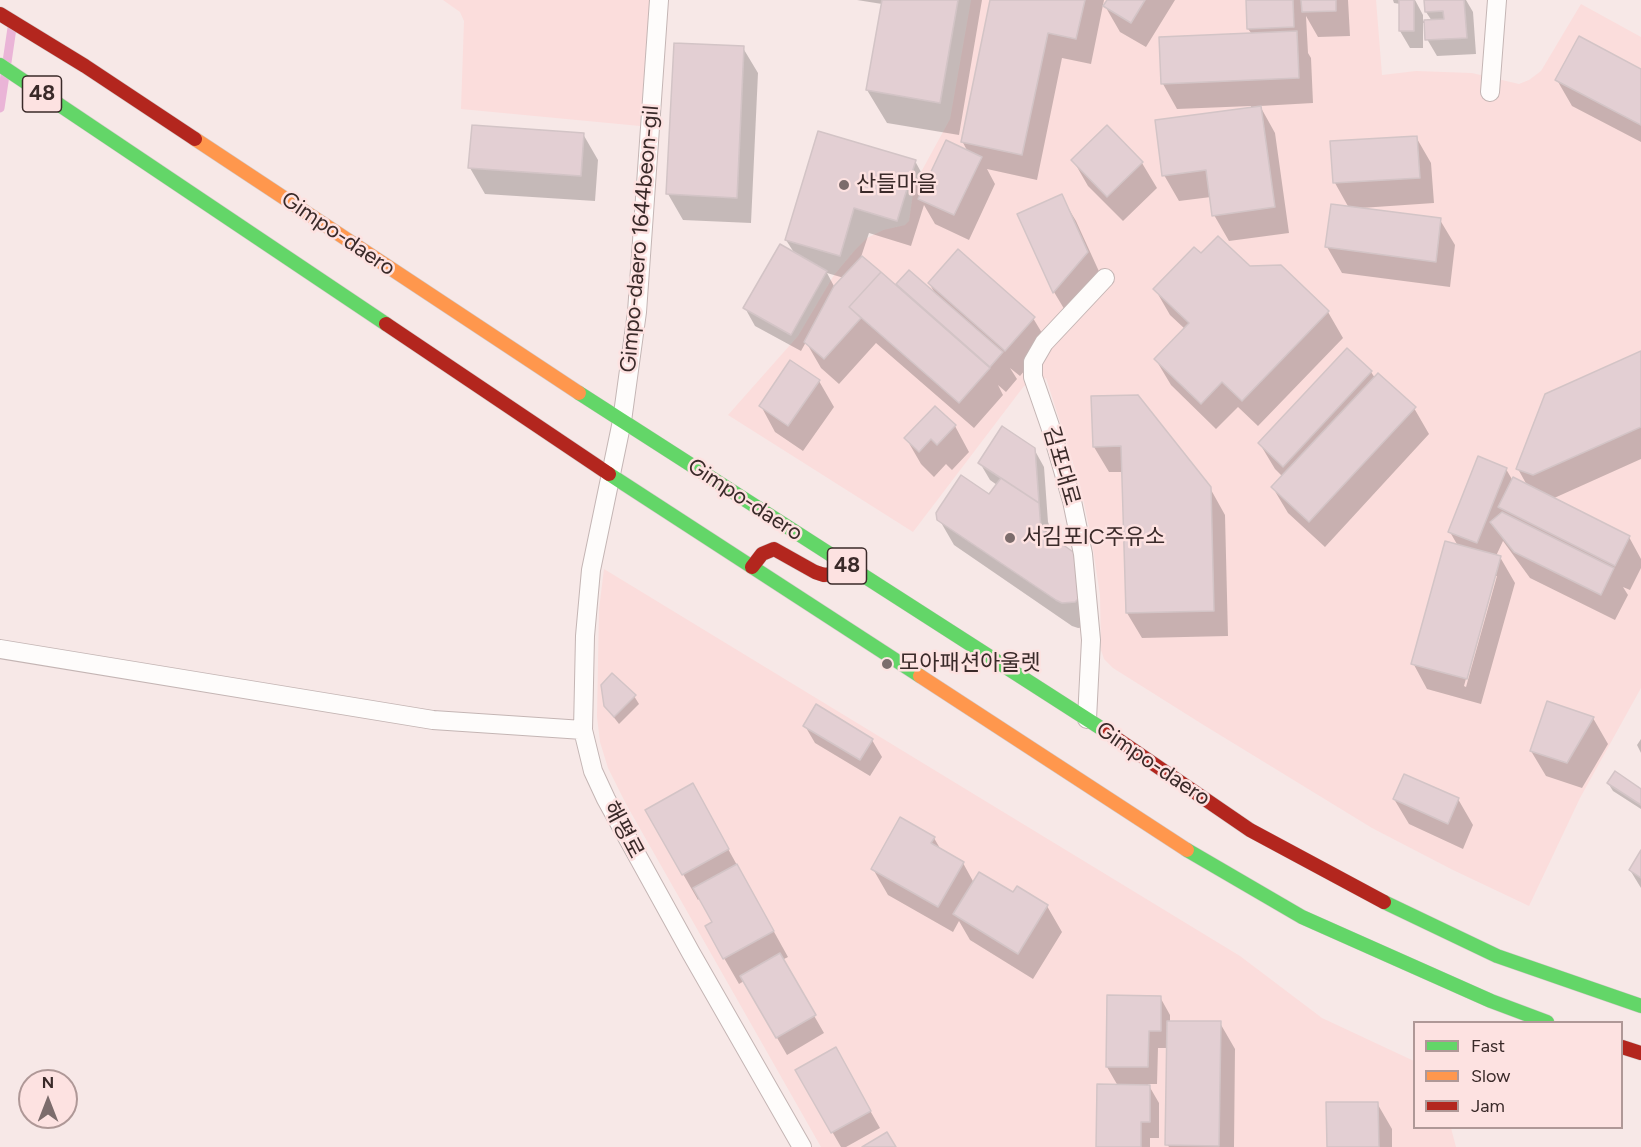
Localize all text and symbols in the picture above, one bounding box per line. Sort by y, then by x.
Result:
road number: 48 [22,76,62,112]
street label: Gimpo-daero 1644beon-gil [615,104,665,374]
place label: 산들마을 [856,172,937,198]
marker: 산들마을 [837,178,851,192]
street label: Gimpo-daero [276,186,400,282]
street label: 김포대로 [1037,423,1085,509]
street label: Gimpo-daero [683,453,807,547]
place label: 서김포IC주유소 [1022,525,1165,551]
marker: 서김포IC주유소 [1003,531,1017,545]
road number: 48 [828,548,866,584]
place label: 모아패션아울렛 [899,651,1041,677]
marker: 모아패션아울렛 [880,657,894,671]
street label: Gimpo-daero [1091,716,1215,812]
street label: 해평로 [597,797,649,863]
legend [1413,1021,1623,1129]
text: Fast [1471,1035,1505,1057]
text: Slow [1471,1065,1510,1087]
north arrow [18,1069,78,1129]
text: N [42,1073,54,1092]
text: Jam [1471,1095,1505,1117]

